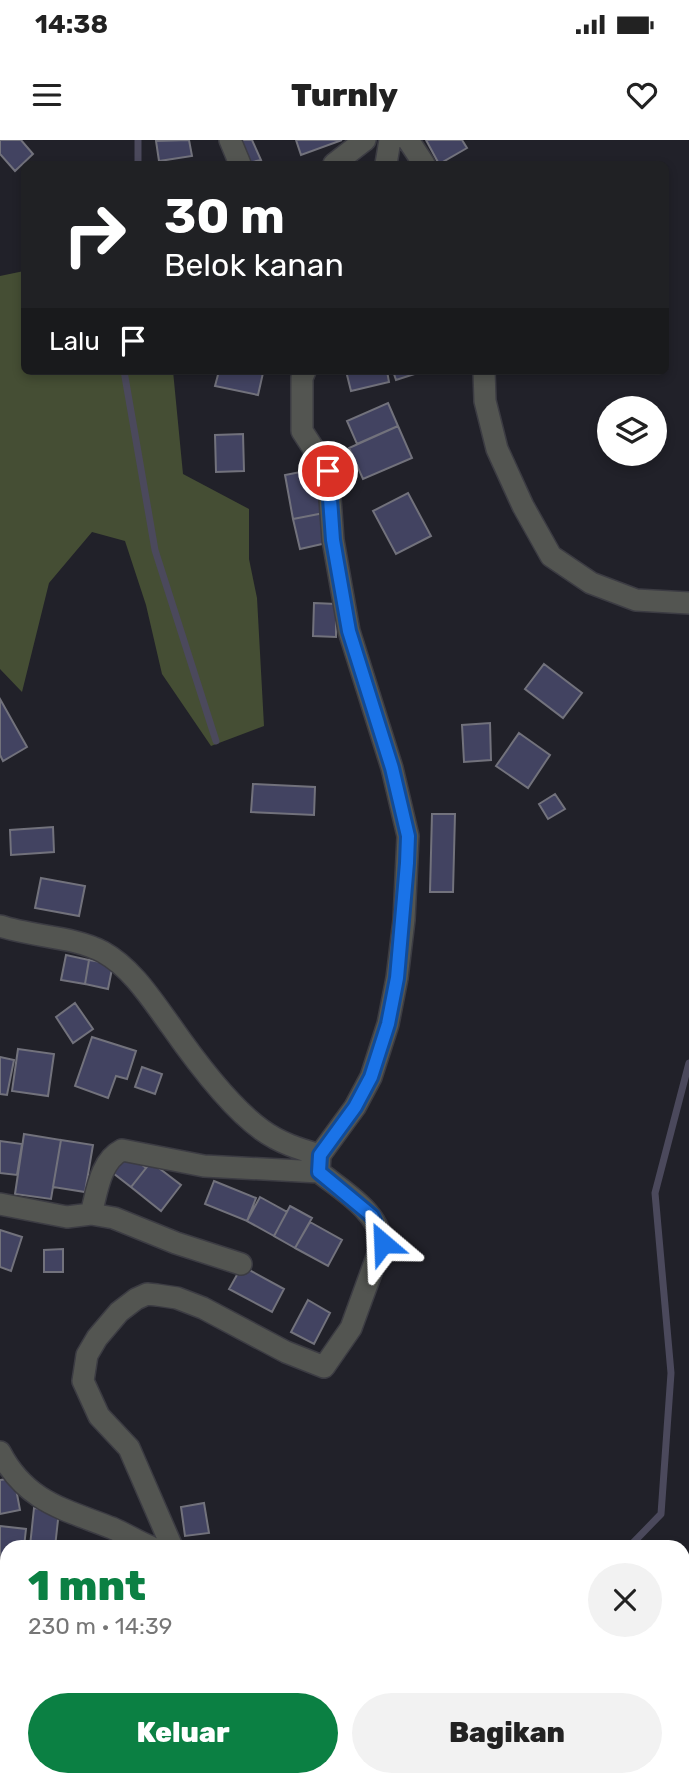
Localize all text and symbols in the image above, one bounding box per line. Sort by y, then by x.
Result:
text: 14:38 [35,9,108,40]
icon: menu [28,76,66,114]
text: Turnly [291,76,398,114]
icon: heart [623,76,661,114]
text: 30 m [164,187,285,245]
icon: right [49,189,140,280]
text: Belok kanan [164,246,344,284]
icon: arrive [114,322,152,360]
text: Lalu [49,326,100,357]
map controls [597,396,667,466]
button: layers [597,396,667,466]
pin [298,441,358,501]
icon: arrive [309,452,347,490]
position arrow [346,1206,420,1280]
text: 1 mnt [28,1561,146,1611]
button: close [588,1563,662,1637]
text: 230 m · 14:39 [28,1612,172,1640]
button: Keluar [28,1693,338,1773]
button: Bagikan [352,1693,662,1773]

